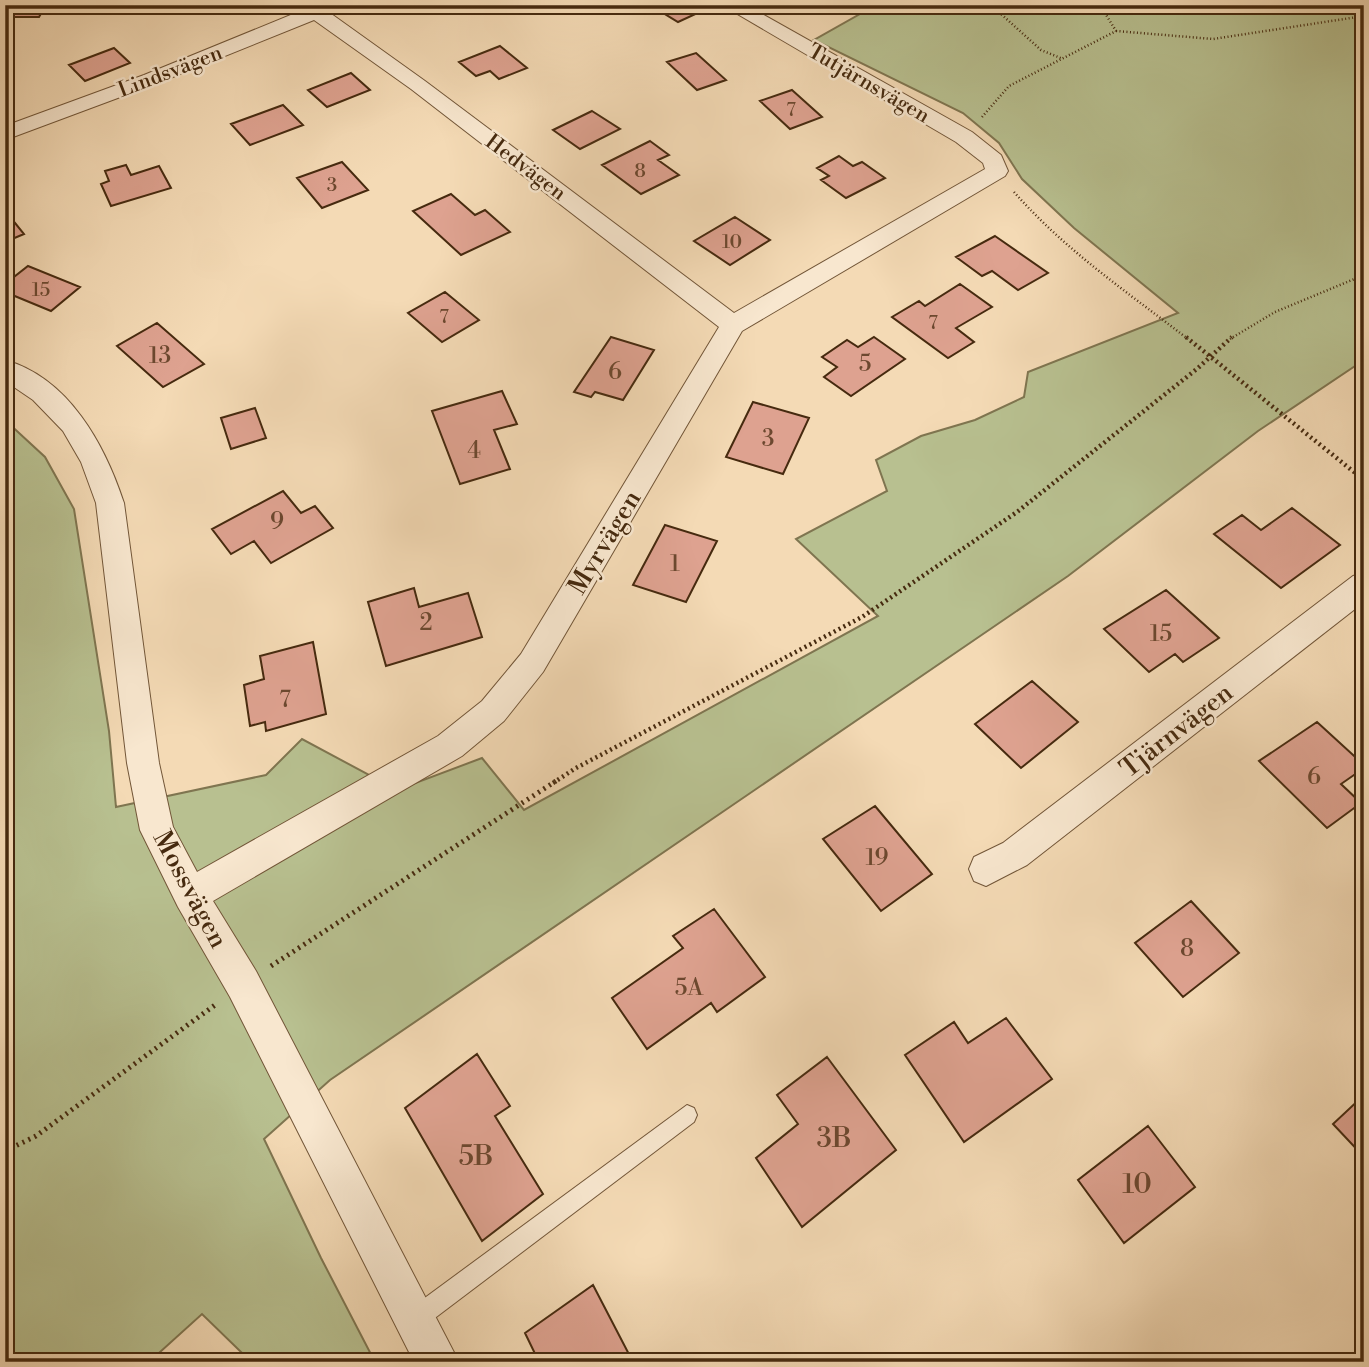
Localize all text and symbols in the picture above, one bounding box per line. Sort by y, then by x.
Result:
street label: Tutjärnsvägen [803,39,934,129]
street label: Lindsvägen [115,40,227,104]
house number: 7 [786,98,796,122]
street label: Hedvägen [480,129,571,207]
house number: 8 [634,159,646,183]
house number: 3 [327,173,337,197]
house number: 10 [722,230,742,254]
house number: 15 [32,278,50,302]
house number: 7 [439,305,449,329]
house number: 7 [928,311,938,335]
house number: 13 [149,342,171,370]
house number: 5 [859,350,871,378]
house number: 6 [608,358,622,386]
house number: 3 [762,425,774,453]
house number: 4 [467,437,481,465]
street label: Myrvägen [561,485,648,600]
house number: 9 [270,508,284,536]
house number: 1 [670,550,680,578]
house number: 2 [419,609,433,637]
house number: 15 [1150,620,1172,648]
street label: Tjärnvägen [1114,677,1239,785]
house number: 7 [279,686,291,714]
house number: 6 [1307,763,1321,791]
street label: Mossvägen [146,825,234,954]
house number: 19 [865,844,889,872]
house number: 8 [1180,935,1194,963]
house number: 5A [675,974,704,1002]
house number: 3B [816,1121,852,1156]
house number: 5B [458,1139,494,1174]
house number: 10 [1122,1167,1152,1202]

